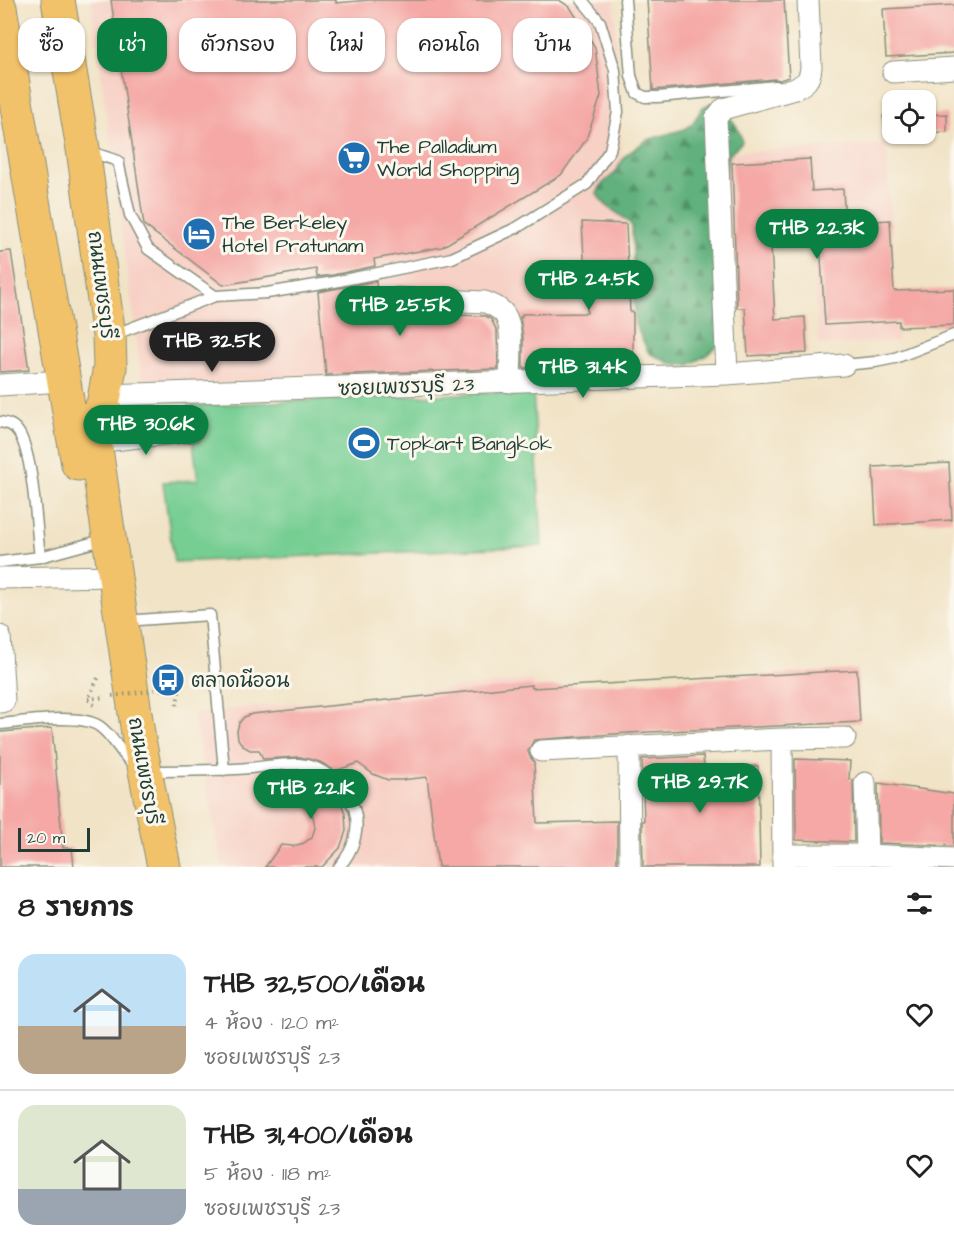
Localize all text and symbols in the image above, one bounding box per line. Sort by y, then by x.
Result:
chip: ซื้อ [18,18,85,72]
chip: เช่า [97,18,167,72]
chip: ตัวกรอง [179,18,296,72]
chip: ใหม่ [308,18,385,72]
chip: คอนโด [397,18,501,72]
chip: บ้าน [513,18,592,72]
map controls [882,90,936,144]
button: locate [882,90,936,144]
place label: The Palladium World Shopping [377,133,519,185]
supermarket icon: The Palladium World Shopping [336,140,372,176]
place label: The Berkeley Hotel Pratunam [222,209,364,260]
pin: THB 22.3K [748,209,886,260]
text: THB 22.3K [770,214,864,242]
hotel icon: The Berkeley Hotel Pratunam [181,216,217,252]
street label: ถนนเพชรบุรี [79,229,122,341]
pin: THB 24.5K [520,260,658,311]
text: THB 24.5K [539,265,639,293]
pin: THB 25.5K [331,286,469,337]
text: THB 25.5K [349,291,451,319]
pin: THB 32.5K [143,322,281,373]
text: THB 32.5K [163,327,261,355]
pin: THB 31.4K [514,348,652,399]
text: THB 31.4K [539,353,627,381]
street label: ซอยเพชรบุรี 23 [337,371,475,404]
pin: THB 30.6K [77,405,215,456]
text: THB 30.6K [97,410,195,438]
sports icon: Topkart Bangkok [346,425,382,461]
place label: Topkart Bangkok [387,430,552,459]
bus stop icon: ตลาดนีออน [150,662,186,698]
place label: ตลาดนีออน [191,667,290,695]
street label: ถนนเพชรบุรี [120,715,167,827]
pin: THB 29.7K [631,763,769,814]
text: THB 29.7K [652,768,748,796]
pin: THB 22.1K [242,769,380,820]
text: THB 22.1K [267,774,355,802]
scale bar [18,825,90,852]
text: 20 m [27,827,65,849]
icon: filters [903,887,936,920]
text: 8 รายการ [18,890,134,926]
text: THB 32,500/เดือน [204,966,425,1002]
icon: home [66,978,138,1050]
icon: heart [903,998,936,1031]
text: 4 ห้อง · 120 m² [204,1009,339,1037]
text: ซอยเพชรบุรี 23 [204,1044,340,1072]
text: THB 31,400/เดือน [204,1117,413,1153]
icon: home [66,1129,138,1201]
icon: heart [903,1149,936,1182]
text: 5 ห้อง · 118 m² [204,1160,331,1188]
text: ซอยเพชรบุรี 23 [204,1195,340,1223]

